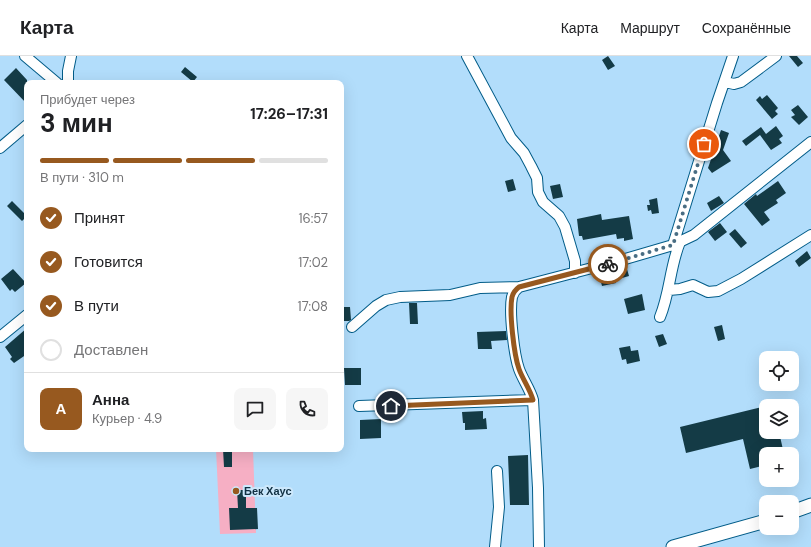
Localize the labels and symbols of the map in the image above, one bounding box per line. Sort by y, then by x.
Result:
pin [687,127,721,161]
courier [588,244,628,284]
pin [374,389,408,423]
place label: Бек Хаус [244,484,292,498]
marker: Бек Хаус [231,486,241,496]

